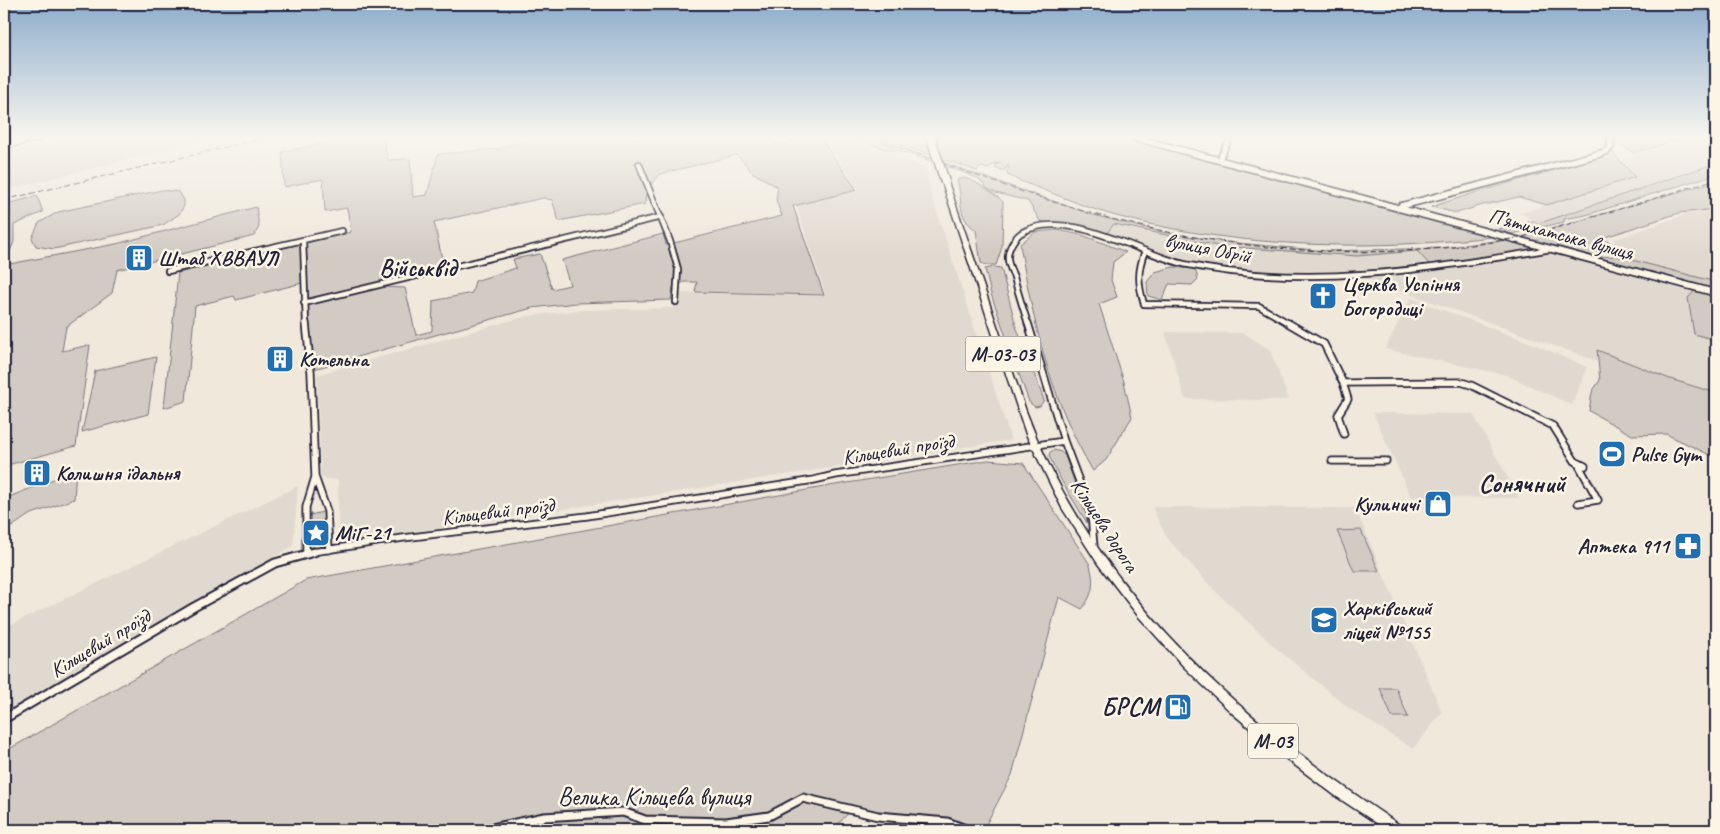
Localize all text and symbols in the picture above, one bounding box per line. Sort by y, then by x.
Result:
street label: П’ятихатська вулиця [1486,202,1637,266]
street label: вулиця Обрій [1163,227,1254,269]
building icon: Штаб ХВВАУЛ [124,243,154,273]
place label: Штаб ХВВАУЛ [158,245,280,271]
district label: Військвід [380,253,459,283]
place label: Церква Успіння Богородиці [1342,271,1461,321]
church icon: Церква Успіння Богородиці [1308,281,1338,311]
road number: М-03-03 [966,336,1040,372]
building icon: Котельна [265,344,295,374]
place label: Котельна [299,346,370,372]
street label: Кільцевий проїзд [841,427,958,472]
sports icon: Pulse Gym [1597,439,1627,469]
place label: Pulse Gym [1631,441,1703,467]
building icon: Колишня їдальня [22,458,52,488]
place label: Колишня їдальня [56,460,181,486]
district label: Сонячний [1479,467,1567,500]
street label: Кільцева дорога [1065,473,1146,578]
shop icon: Кулиничі [1423,489,1453,519]
street label: Кільцевий проїзд [441,491,558,532]
place label: Кулиничі [1354,491,1422,517]
place icon: МіГ-21 [301,518,331,548]
place label: МіГ-21 [335,520,393,546]
pharmacy icon: Аптека 911 [1673,531,1703,561]
place label: Аптека 911 [1578,533,1672,559]
place label: Харківський ліцей №155 [1343,595,1434,645]
street label: Кільцевий проїзд [45,602,157,684]
school or university icon: Харківський ліцей №155 [1309,605,1339,635]
place label: БРСМ [1101,691,1163,723]
fuel station icon: БРСМ [1163,692,1193,722]
road number: М-03 [1248,724,1298,758]
street label: Велика Кільцева вулиця [558,781,752,813]

